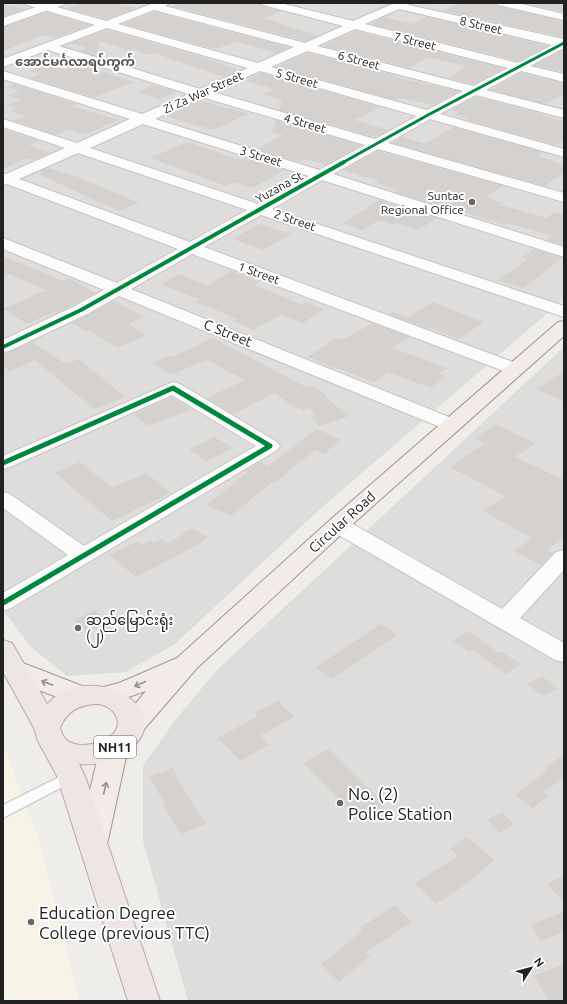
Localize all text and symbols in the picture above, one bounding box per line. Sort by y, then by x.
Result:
street label: 8 Street [459,14,504,36]
street label: 7 Street [393,29,438,53]
street label: 6 Street [337,48,382,72]
district label: အောင်မင်္ဂလာရပ်ကွက် [15,52,135,72]
street label: 5 Street [275,66,320,90]
street label: Zi Za War Street [161,68,245,115]
street label: 4 Street [283,111,328,135]
street label: 3 Street [239,143,284,169]
street label: Yuzana St [253,169,305,205]
place label: Suntac Regional Office [381,189,464,216]
marker: Suntac Regional Office [467,197,477,207]
street label: 2 Street [273,207,318,233]
street label: 1 Street [237,260,282,287]
street label: C Street [201,316,255,350]
street label: Circular Road [306,488,378,556]
place label: ဆည်မြောင်းရုံး (၂) [86,610,173,648]
marker: ဆည်မြောင်းရုံး (၂) [73,623,83,633]
one-way arrow [42,679,54,687]
one-way arrow [134,681,146,688]
road number: NH11 [94,736,136,758]
one-way arrow [102,782,109,795]
place label: No. (2) Police Station [348,784,452,823]
marker: No. (2) Police Station [335,798,345,808]
place label: Education Degree College (previous TTC) [39,903,210,943]
marker: Education Degree College (previous TTC) [26,917,36,927]
north arrow [511,948,551,988]
text: N [532,955,546,969]

